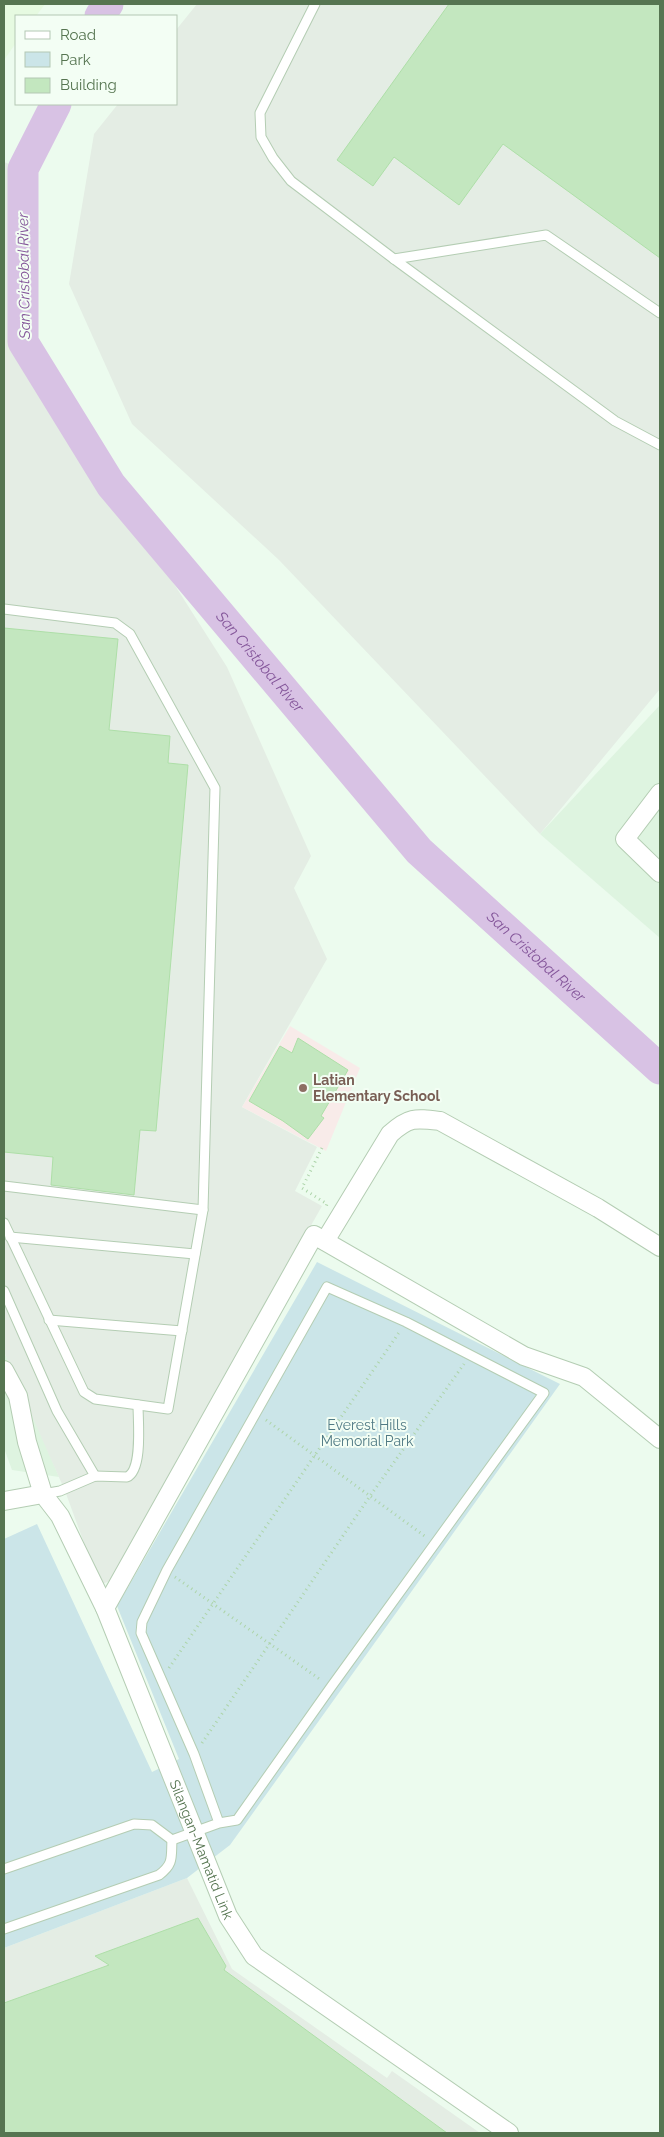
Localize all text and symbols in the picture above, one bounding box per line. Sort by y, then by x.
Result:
legend [15,15,178,105]
text: Road [60,26,96,44]
text: Park [60,51,91,69]
text: Building [60,76,117,94]
water label: San Cristobal River [14,212,34,340]
water label: San Cristobal River [212,607,308,717]
water label: San Cristobal River [482,907,590,1007]
place label: Latian Elementary School [313,1072,441,1104]
marker: Latian Elementary School [297,1082,309,1094]
park label: Everest Hills Memorial Park [321,1417,414,1449]
street label: Silangan-Mamatid Link [166,1778,237,1922]

